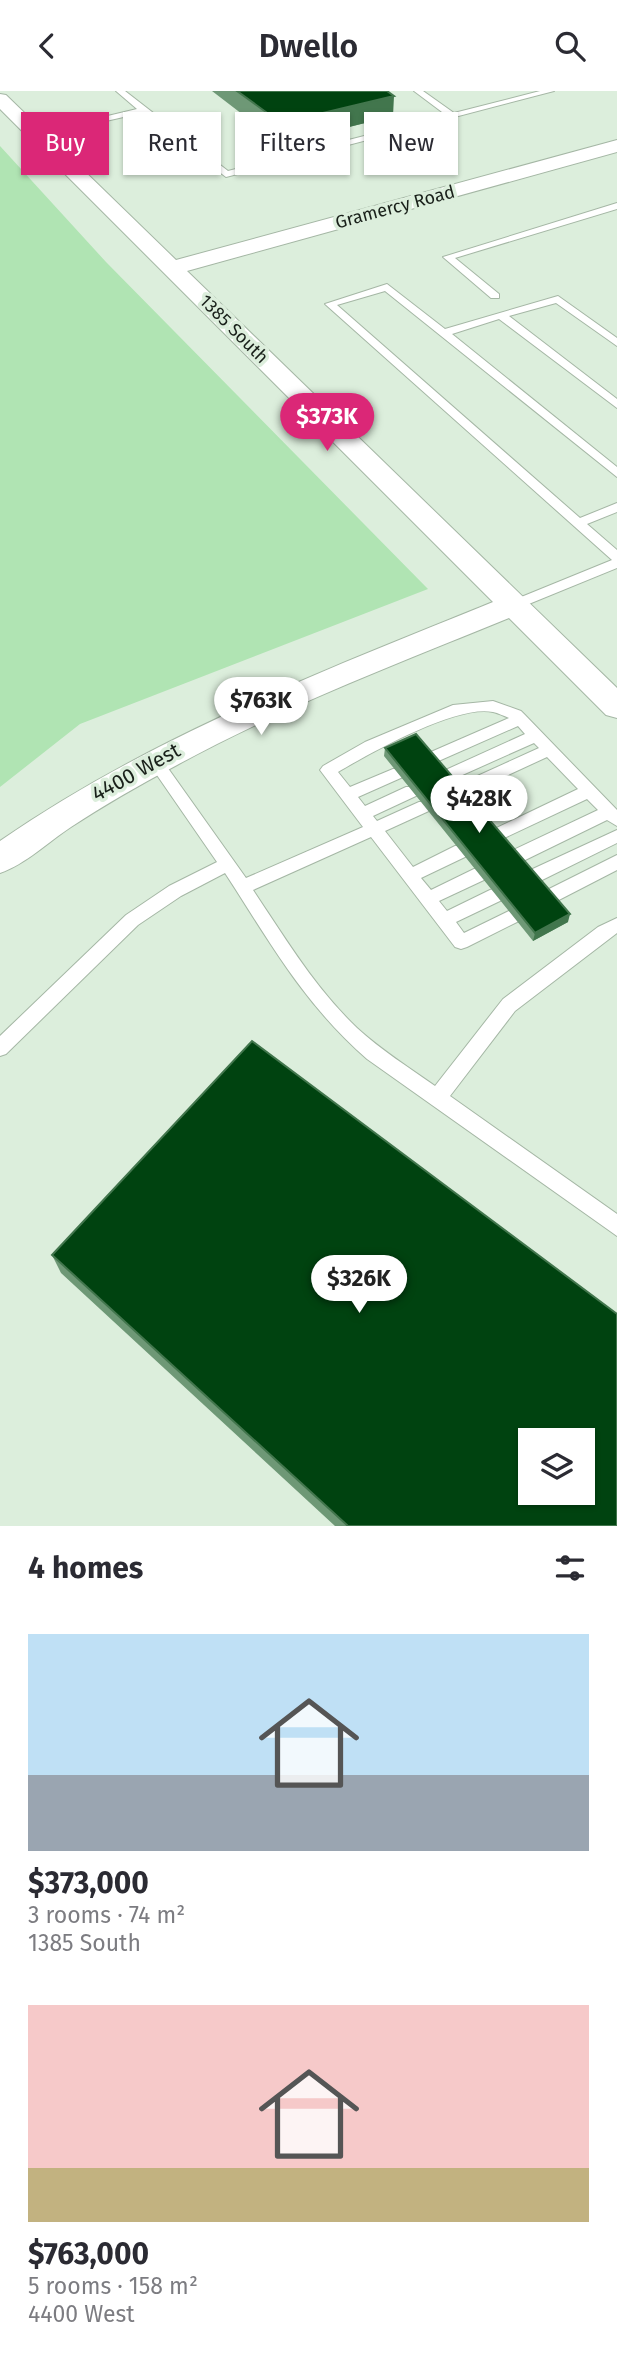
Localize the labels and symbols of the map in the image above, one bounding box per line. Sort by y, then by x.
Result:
street label: Gramercy Road [333,180,457,234]
street label: 1385 South [195,290,273,368]
pin: $373K [278,393,376,453]
pin: $763K [212,677,310,737]
street label: 4400 West [87,737,185,807]
pin: $428K [430,775,528,835]
pin: $326K [310,1255,408,1315]

